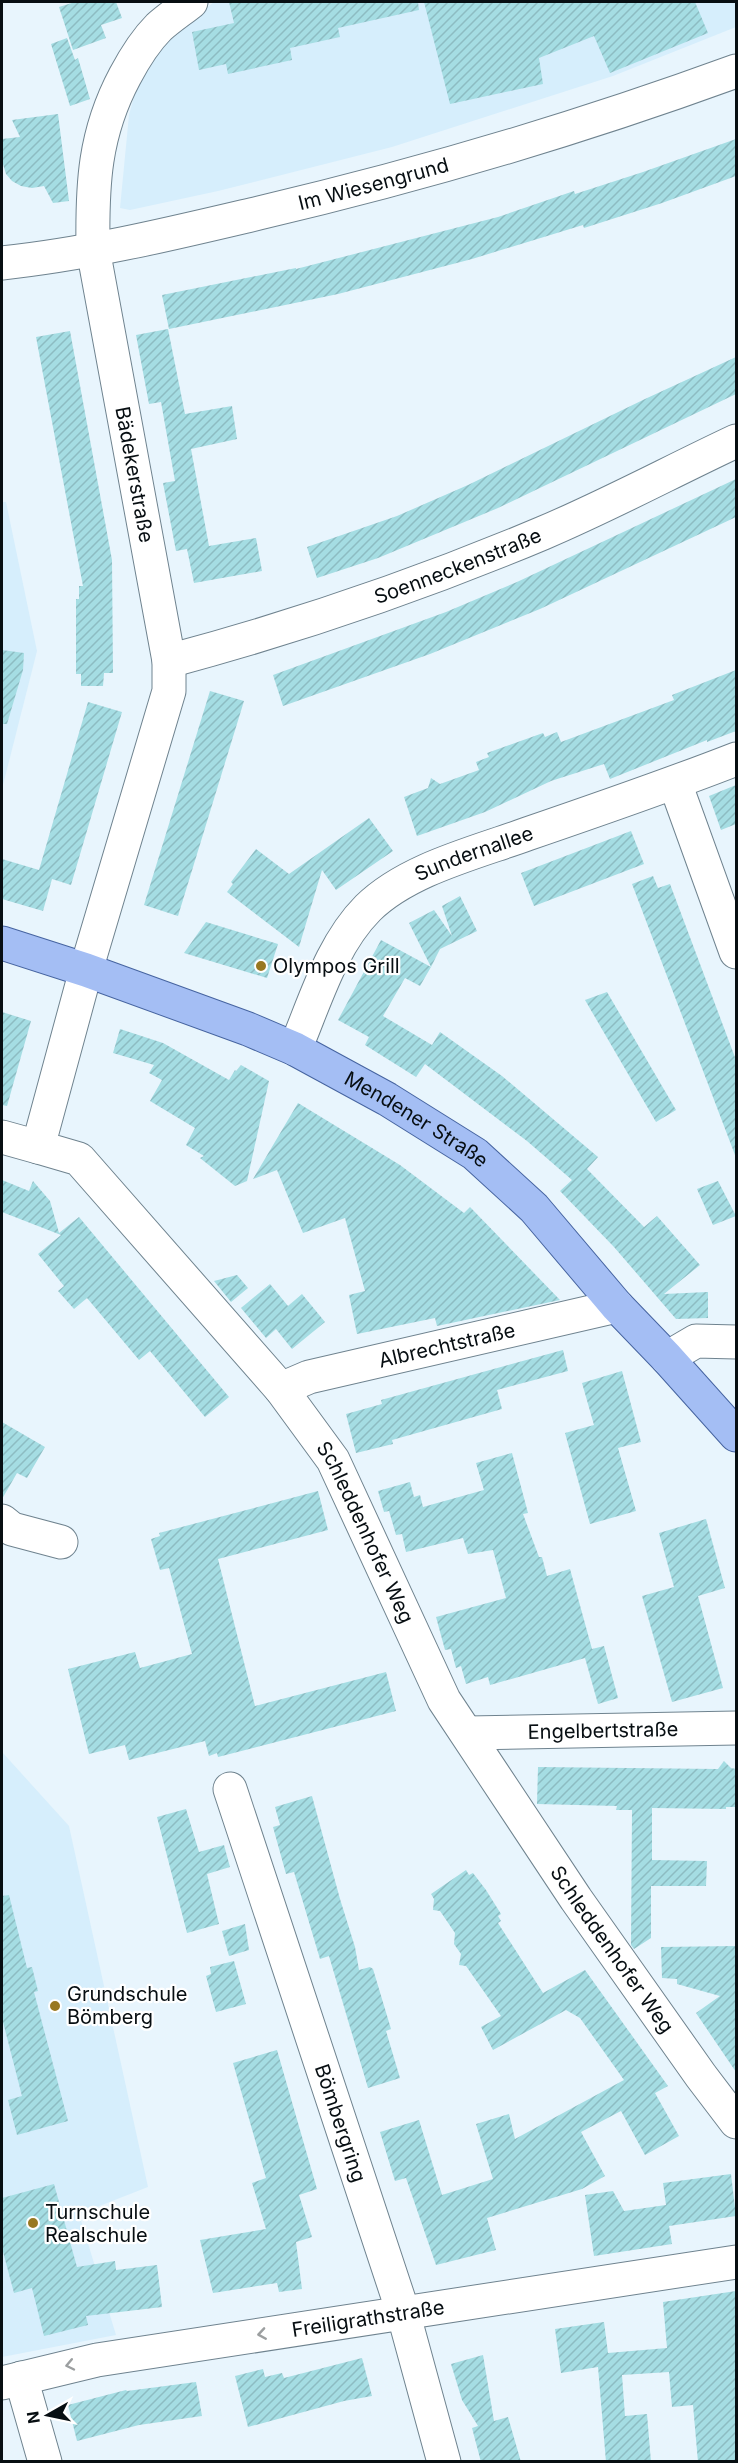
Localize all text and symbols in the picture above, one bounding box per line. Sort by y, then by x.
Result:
street label: Im Wiesengrund [296,153,451,215]
street label: Bädekerstraße [110,405,159,545]
street label: Soenneckenstraße [371,523,545,609]
street label: Sundernallee [411,821,536,886]
place label: Olympos Grill [273,954,400,978]
marker: Olympos Grill [254,959,268,973]
street label: Mendener Straße [340,1066,493,1172]
street label: Albrechtstraße [376,1318,517,1373]
street label: Schleddenhofer Weg [311,1437,419,1627]
street label: Engelbertstraße [527,1717,679,1744]
street label: Schleddenhofer Weg [545,1861,679,2038]
place label: Grundschule Bömberg [67,1982,187,2029]
marker: Grundschule Bömberg [48,1999,62,2013]
street label: Bömbergring [310,2061,371,2185]
place label: Turnschule Realschule [45,2200,150,2247]
marker: Turnschule Realschule [26,2216,40,2230]
street label: Freiligrathstraße [290,2295,446,2342]
one-way arrow [258,2327,267,2339]
one-way arrow [65,2358,75,2371]
north arrow [18,2385,78,2445]
text: N [22,2410,44,2425]

